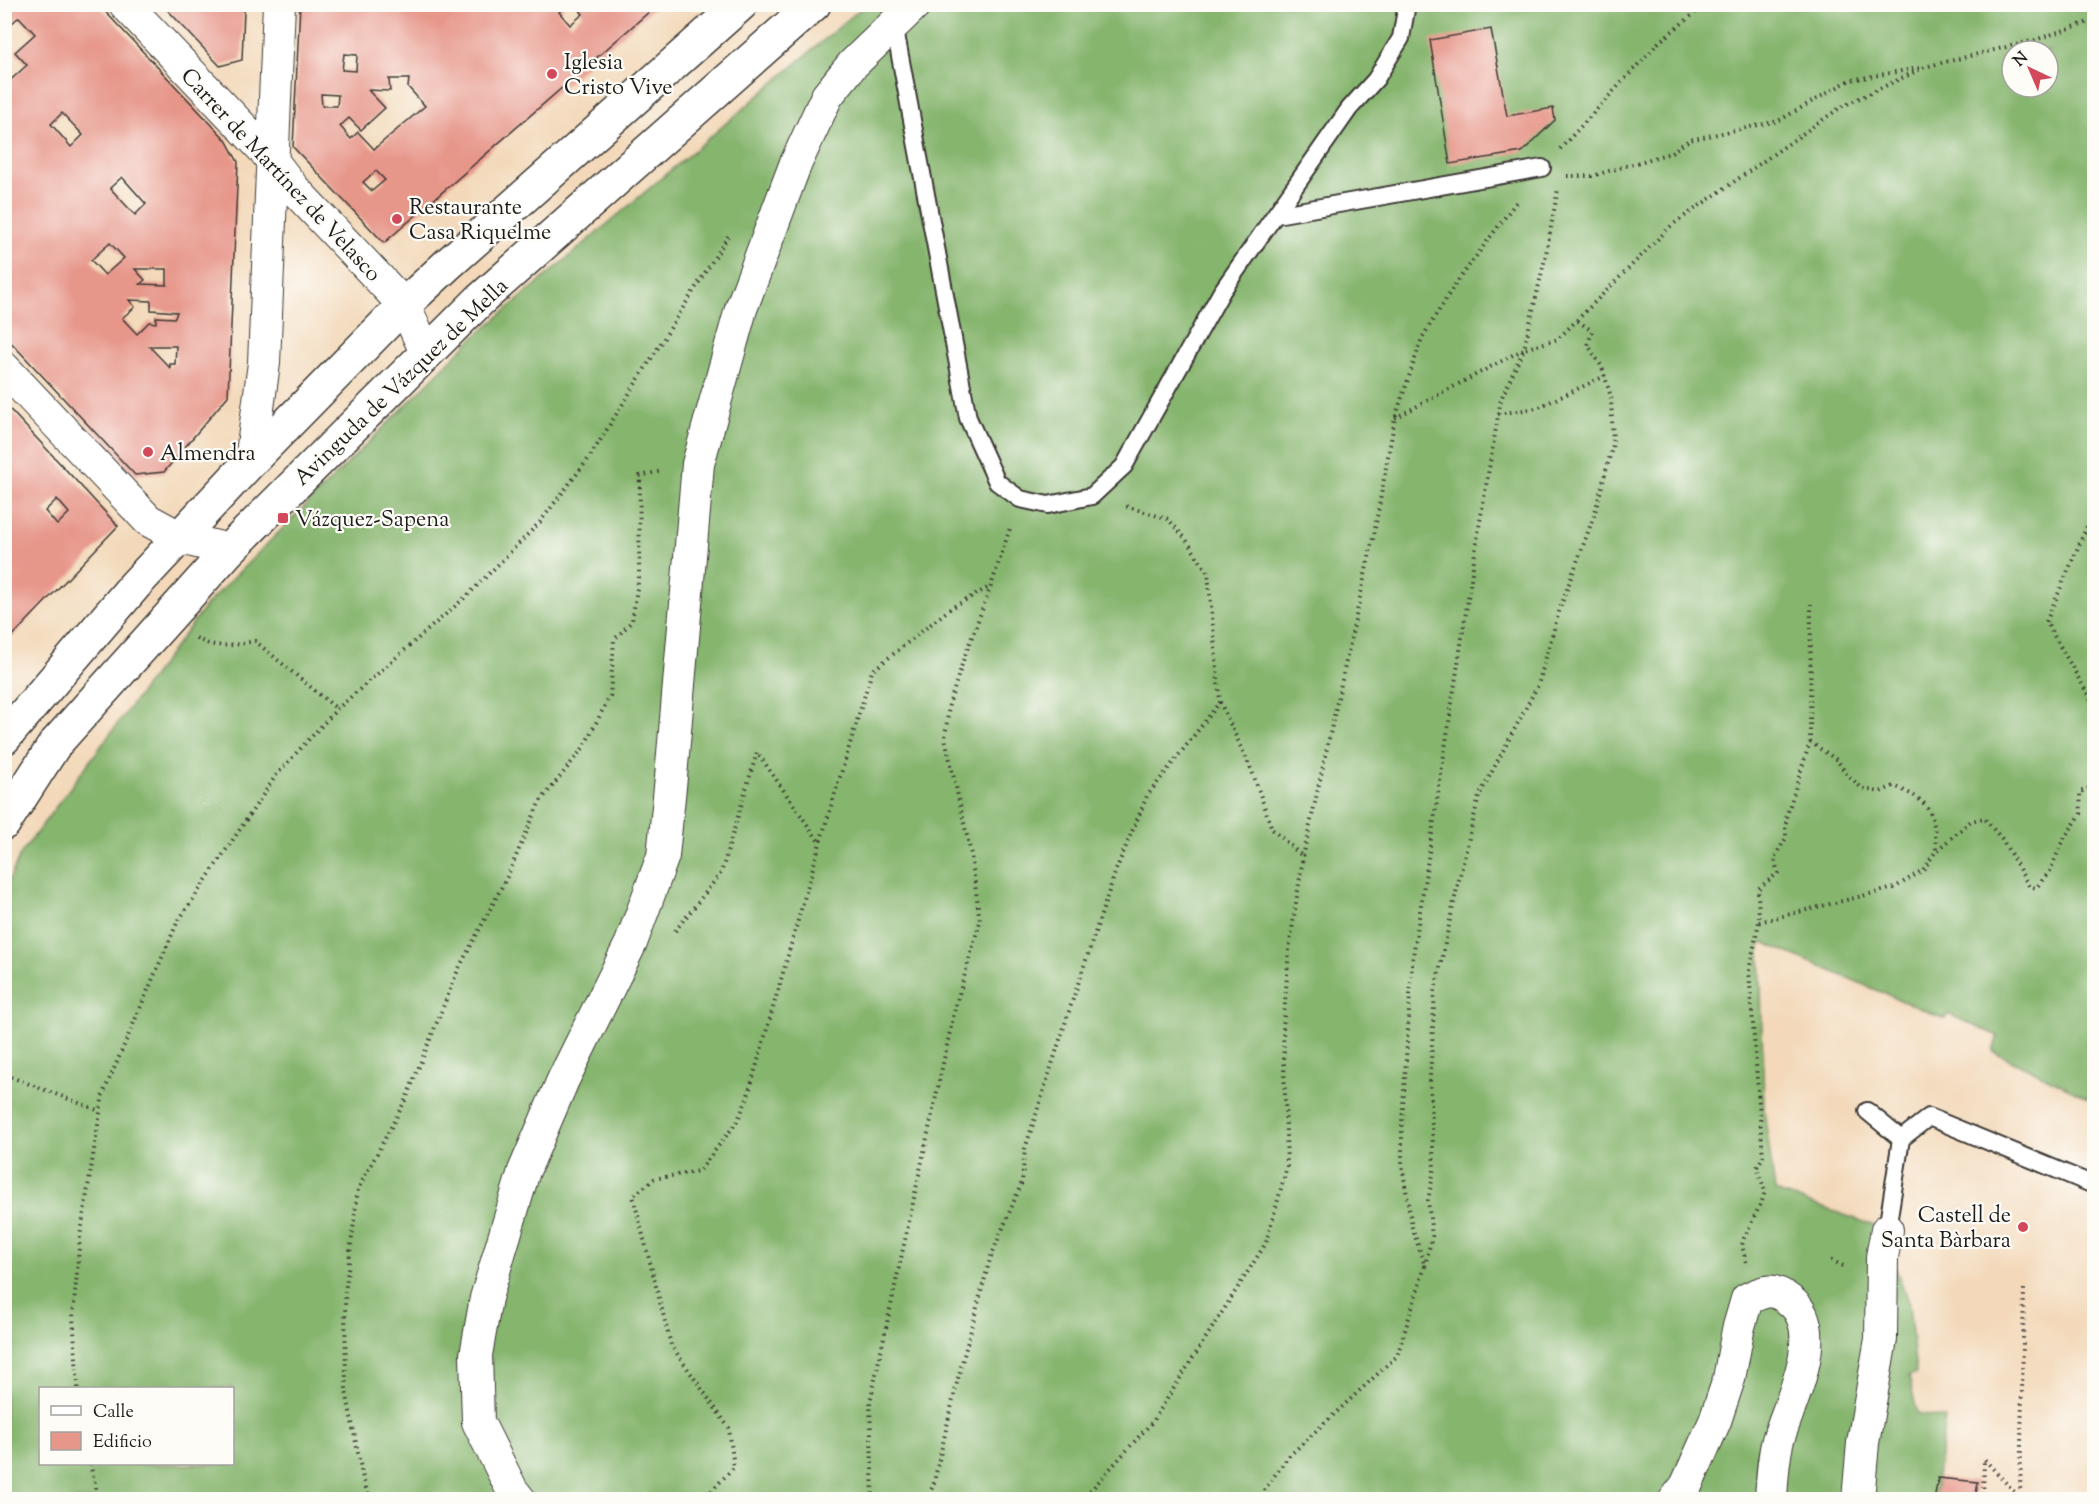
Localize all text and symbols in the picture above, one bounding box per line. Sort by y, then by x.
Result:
north arrow [2000,39,2060,99]
text: N [2009,47,2034,73]
place label: Iglesia Cristo Vive [564,48,673,105]
street label: Carrer de Martínez de Velasco [172,62,388,290]
marker: Iglesia Cristo Vive [545,67,559,81]
place label: Restaurante Casa Riquelme [409,193,551,250]
marker: Restaurante Casa Riquelme [390,212,404,226]
street label: Avinguda de Vázquez de Mella [288,272,517,495]
place label: Almendra [160,439,256,471]
marker: Almendra [141,445,155,459]
place label: Vázquez-Sapena [295,505,449,537]
marker: Vázquez-Sapena [276,511,290,525]
place label: Castell de Santa Bàrbara [1881,1201,2011,1258]
marker: Castell de Santa Bàrbara [2016,1220,2030,1234]
legend [39,1387,234,1465]
text: Calle [93,1400,134,1426]
text: Edificio [93,1430,152,1456]

